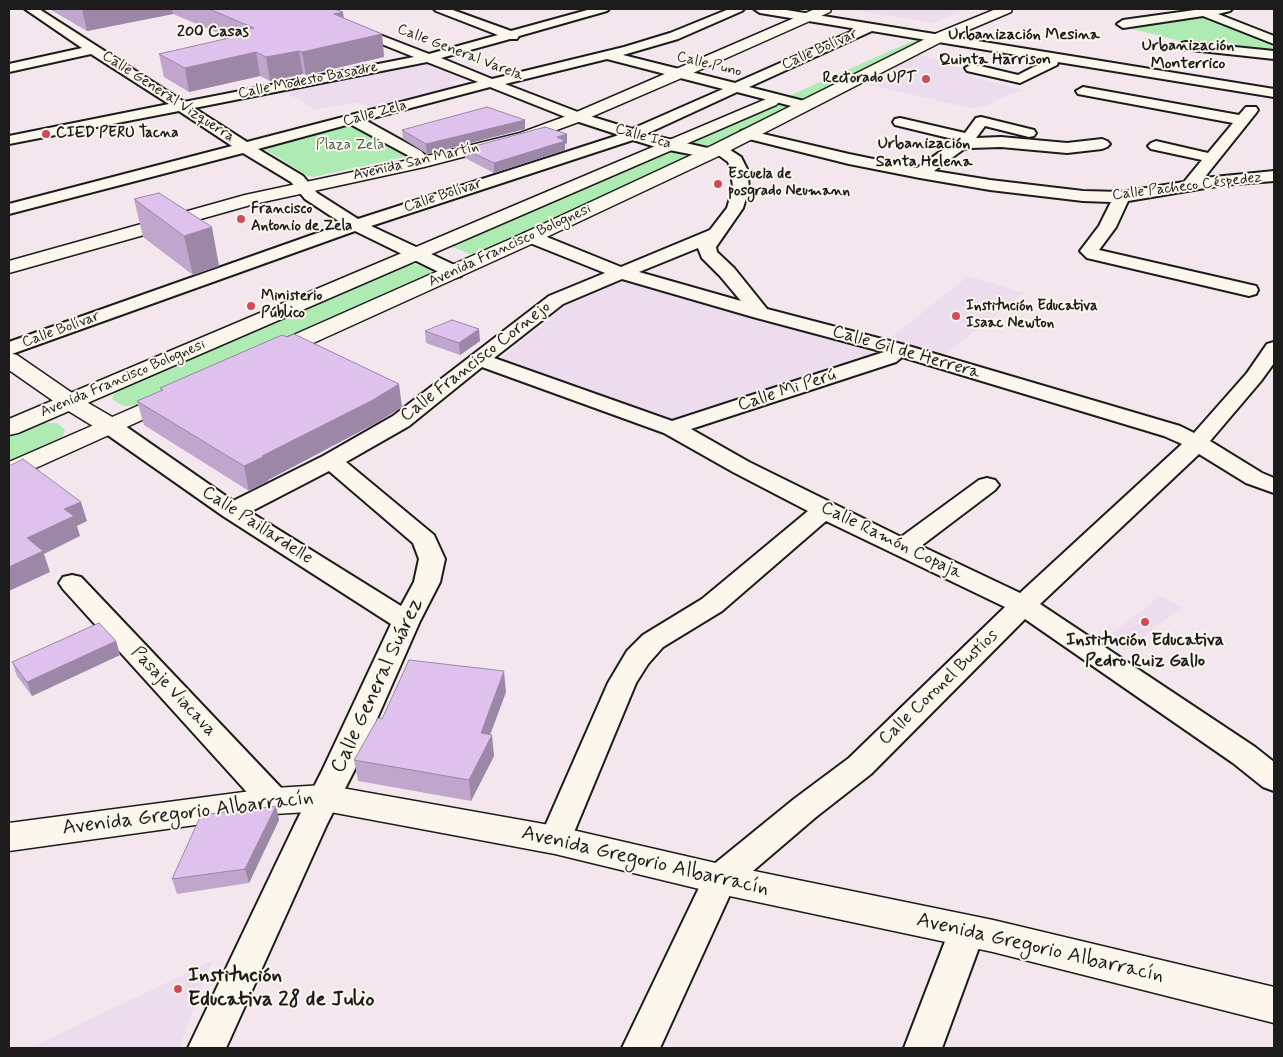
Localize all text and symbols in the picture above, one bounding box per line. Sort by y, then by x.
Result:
street label: Calle General Varela [394,21,526,85]
district label: 200 Casas [177,23,249,43]
street label: Calle Bolívar [779,25,861,75]
district label: Urbanización Mesina [948,26,1100,46]
district label: Urbanización Monterrico [1142,37,1234,75]
street label: Calle General Vizquerra [98,47,238,147]
street label: Calle Puno [675,48,743,82]
district label: Quinta Harrison [939,51,1051,71]
street label: Calle Modesto Basadre [237,59,379,103]
place label: Rectorado UPT [823,70,916,88]
marker: Rectorado UPT [920,73,932,85]
street label: Calle Zela [341,97,409,131]
street label: Calle Ica [613,120,673,154]
place label: CIED PERU Tacna [56,125,179,143]
marker: CIED PERU Tacna [40,128,52,140]
district label: Urbanización Santa Helena [876,135,972,173]
park label: Plaza Zela [316,137,384,155]
street label: Avenida San Martín [351,139,481,185]
place label: Escuela de posgrado Neumann [728,166,850,201]
street label: Calle Pacheco Céspedez [1111,169,1263,205]
street label: Calle Bolívar [402,175,484,217]
marker: Escuela de posgrado Neumann [712,178,724,190]
street label: Avenida Francisco Bolognesi [426,200,594,292]
place label: Francisco Antonio de Zela [251,201,352,236]
marker: Francisco Antonio de Zela [235,213,247,225]
place label: Ministerio Público [261,288,322,323]
street label: Calle Francisco Cornejo [397,297,555,427]
place label: Institución Educativa Isaac Newton [966,298,1098,333]
marker: Ministerio Público [245,300,257,312]
street label: Calle Bolívar [20,308,102,352]
marker: Institución Educativa Isaac Newton [950,310,962,322]
street label: Calle Gil de Herrera [830,322,982,384]
street label: Avenida Francisco Bolognesi [38,336,208,422]
street label: Calle Mi Perú [735,365,839,417]
street label: Calle Paillardelle [198,482,316,570]
street label: Calle Ramón Copaja [817,497,965,585]
street label: Calle General Suárez [326,595,430,777]
marker: Institución Educativa Pedro Ruiz Gallo [1139,616,1151,628]
street label: Calle Coronel Bustíos [875,626,1003,750]
place label: Institución Educativa Pedro Ruiz Gallo [1066,630,1224,672]
street label: Pasaje Viacava [126,643,220,741]
street label: Avenida Gregorio Albarracín [61,786,315,842]
street label: Avenida Gregorio Albarracín [519,821,771,903]
street label: Avenida Gregorio Albarracín [914,908,1166,990]
place label: Institución Educativa 28 de Julio [188,964,374,1014]
marker: Institución Educativa 28 de Julio [172,983,184,995]

